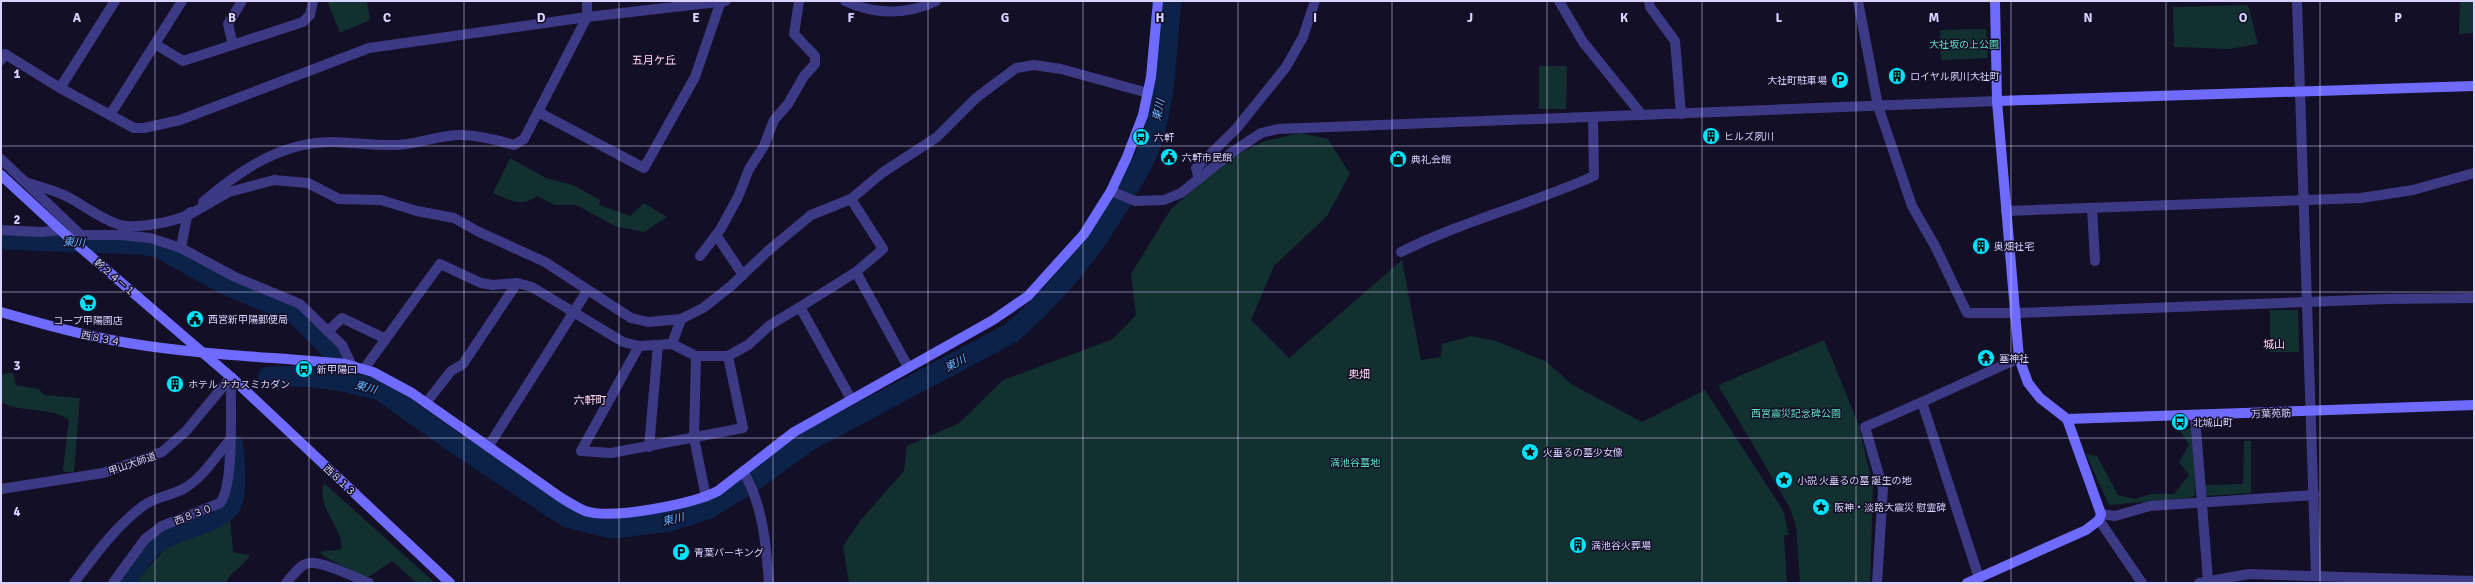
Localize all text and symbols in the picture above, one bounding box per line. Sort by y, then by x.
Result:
text: A [73,10,82,26]
text: B [228,10,236,26]
text: C [383,10,391,26]
text: D [537,10,546,26]
text: E [692,10,700,26]
text: F [848,10,855,26]
text: G [1001,10,1009,26]
text: H [1156,10,1164,26]
text: I [1313,10,1317,26]
text: J [1467,10,1473,26]
text: K [1620,10,1628,26]
text: L [1776,10,1783,26]
text: M [1929,10,1940,26]
text: N [2083,10,2093,26]
text: O [2239,10,2248,26]
text: P [2394,10,2402,26]
park label: 大社坂の上公園 [1929,39,1999,51]
district label: 五月ケ丘 [632,54,676,67]
text: 1 [13,66,21,82]
building icon: ロイヤル夙川大社町 [1887,66,1907,86]
parking icon: 大社町駐車場 [1830,70,1850,90]
place label: ロイヤル夙川大社町 [1910,71,2000,83]
place label: 大社町駐車場 [1767,75,1827,87]
water label: 東川 [1150,97,1167,122]
building icon: ヒルズ夙川 [1701,126,1721,146]
bus stop icon: 六軒 [1131,127,1151,147]
place label: ヒルズ夙川 [1724,131,1774,143]
place label: 六軒 [1154,132,1174,144]
public building icon: 六軒市民館 [1159,147,1179,167]
shop icon: 典礼会館 [1388,149,1408,169]
place label: 六軒市民館 [1182,152,1232,164]
place label: 典礼会館 [1411,154,1451,166]
text: 2 [13,212,21,228]
water label: 東川 [63,236,86,249]
building icon: 奥畑社宅 [1971,236,1991,256]
place label: 奥畑社宅 [1994,241,2034,253]
street label: 幹２４－１ [92,257,137,299]
supermarket icon: コープ甲陽園店 [78,293,98,313]
public building icon: 西宮新甲陽郵便局 [185,309,205,329]
place label: 西宮新甲陽郵便局 [208,314,288,326]
place label: コープ甲陽園店 [53,315,123,327]
street label: 西８３４ [80,329,122,349]
district label: 城山 [2263,338,2285,351]
temple icon: 塞神社 [1976,348,1996,368]
water label: 東川 [942,352,969,374]
place label: 塞神社 [1999,353,2029,365]
text: 3 [13,358,21,374]
bus stop icon: 新甲陽口 [294,359,314,379]
place label: 新甲陽口 [317,364,357,376]
district label: 奥畑 [1348,368,1370,381]
building icon: ホテル ナカスミカダン [165,374,185,394]
water label: 東川 [354,378,379,397]
place label: ホテル ナカスミカダン [188,379,290,391]
district label: 六軒町 [574,394,607,407]
street label: 万葉苑筋 [2251,407,2291,421]
park label: 西宮震災記念碑公園 [1751,408,1841,420]
bus stop icon: 北城山町 [2170,412,2190,432]
place label: 北城山町 [2193,417,2233,429]
place icon: 火垂るの墓少女像 [1520,442,1540,462]
place label: 火垂るの墓少女像 [1543,447,1623,459]
street label: 甲山大師道 [107,450,158,478]
park label: 満池谷墓地 [1330,457,1381,469]
street label: 西８１３ [321,463,358,499]
place icon: 小説 火垂るの墓 誕生の地 [1774,470,1794,490]
place label: 小説 火垂るの墓 誕生の地 [1797,475,1912,487]
place icon: 阪神・淡路大震災 慰霊碑 [1811,497,1831,517]
street label: 西８３０ [173,502,214,528]
place label: 阪神・淡路大震災 慰霊碑 [1834,502,1946,514]
text: 4 [13,504,21,520]
water label: 東川 [661,510,686,528]
building icon: 満池谷火葬場 [1568,535,1588,555]
place label: 満池谷火葬場 [1591,540,1651,552]
parking icon: 青葉パーキング [671,542,691,562]
place label: 青葉パーキング [694,547,764,559]

